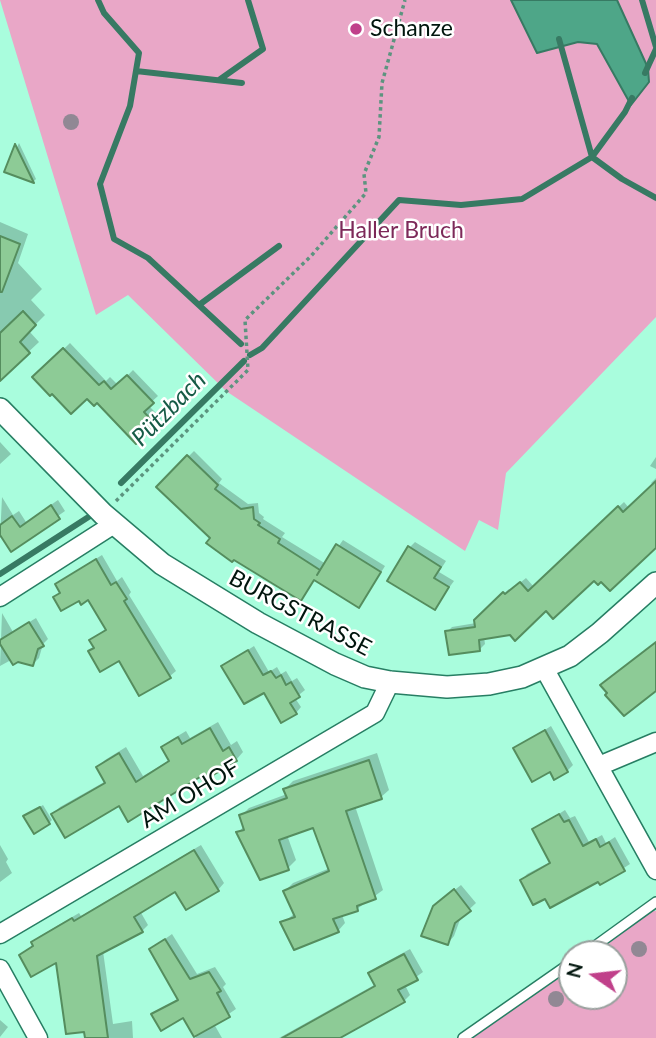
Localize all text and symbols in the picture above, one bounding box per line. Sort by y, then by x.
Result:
place label: Schanze [370,15,453,43]
marker: Schanze [348,21,364,37]
park label: Haller Bruch [338,217,464,245]
water label: Pützbach [126,366,212,452]
street label: BURGSTRASSE [224,564,376,662]
street label: AM OHOF [136,754,244,834]
north arrow [558,940,628,1010]
text: N [561,960,587,980]

